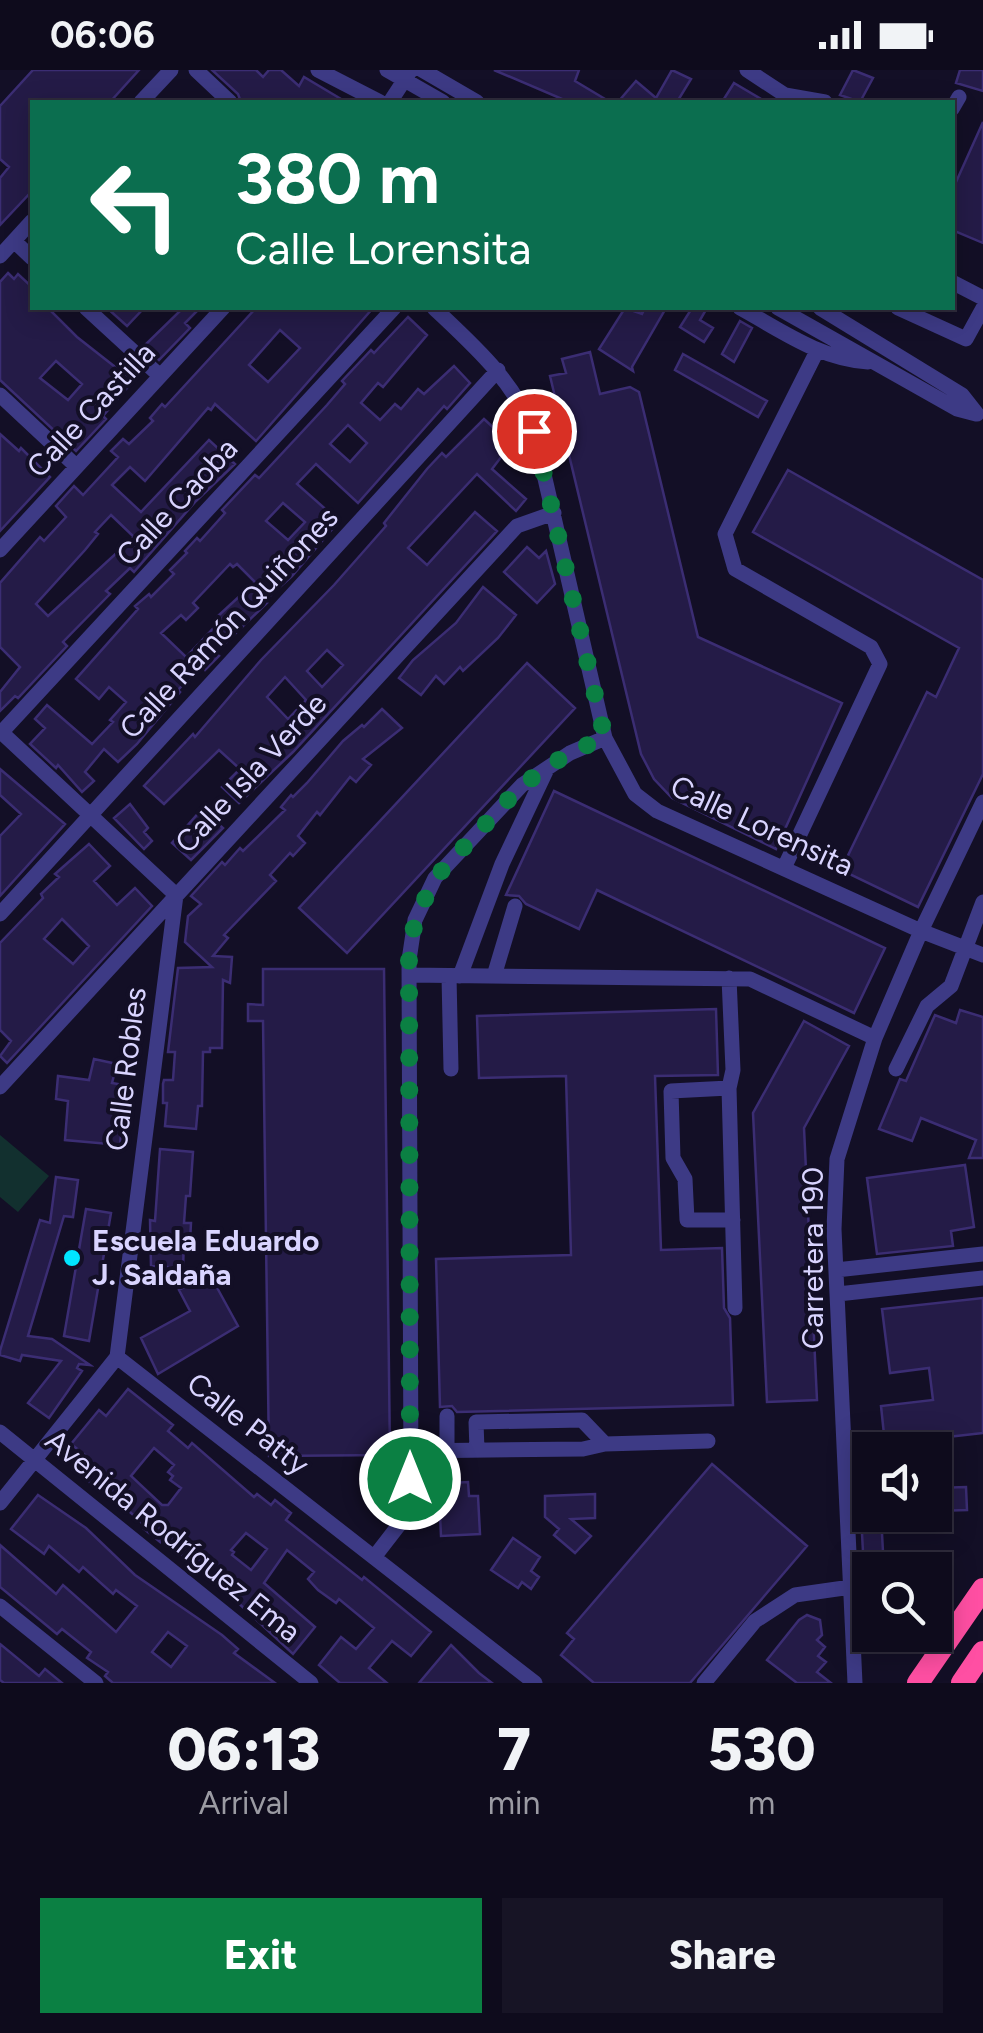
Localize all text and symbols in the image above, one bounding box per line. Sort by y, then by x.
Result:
text: 06:06 [50,12,155,58]
text: 380 m [235,136,440,221]
icon: left [70,140,200,270]
text: Calle Lorensita [235,221,532,275]
street label: Calle Castilla [19,334,163,485]
pin [492,389,577,474]
icon: arrive [507,404,562,459]
street label: Calle Caoba [108,430,245,573]
street label: Calle Ramón Quiñones [112,499,346,746]
street label: Calle Isla Verde [167,685,334,860]
street label: Calle Lorensita [665,767,860,884]
street label: Calle Robles [97,985,154,1153]
street label: Carretera 190 [794,1167,831,1349]
place label: Escuela Eduardo J. Saldaña [92,1222,319,1293]
marker: Escuela Eduardo J. Saldaña [61,1247,83,1269]
street label: Calle Patty [180,1364,317,1483]
street label: Avenida Rodríguez Ema [38,1421,308,1650]
position arrow [358,1427,462,1531]
map controls [852,1432,952,1652]
button: sound [852,1432,952,1532]
button: search [852,1552,952,1652]
text: 06:13 [167,1713,320,1785]
text: 7 [497,1713,531,1785]
text: 530 [708,1713,816,1785]
text: Arrival [199,1784,289,1822]
text: min [488,1784,540,1822]
text: m [748,1784,775,1822]
button: Exit [40,1898,482,2013]
button: Share [502,1898,943,2013]

